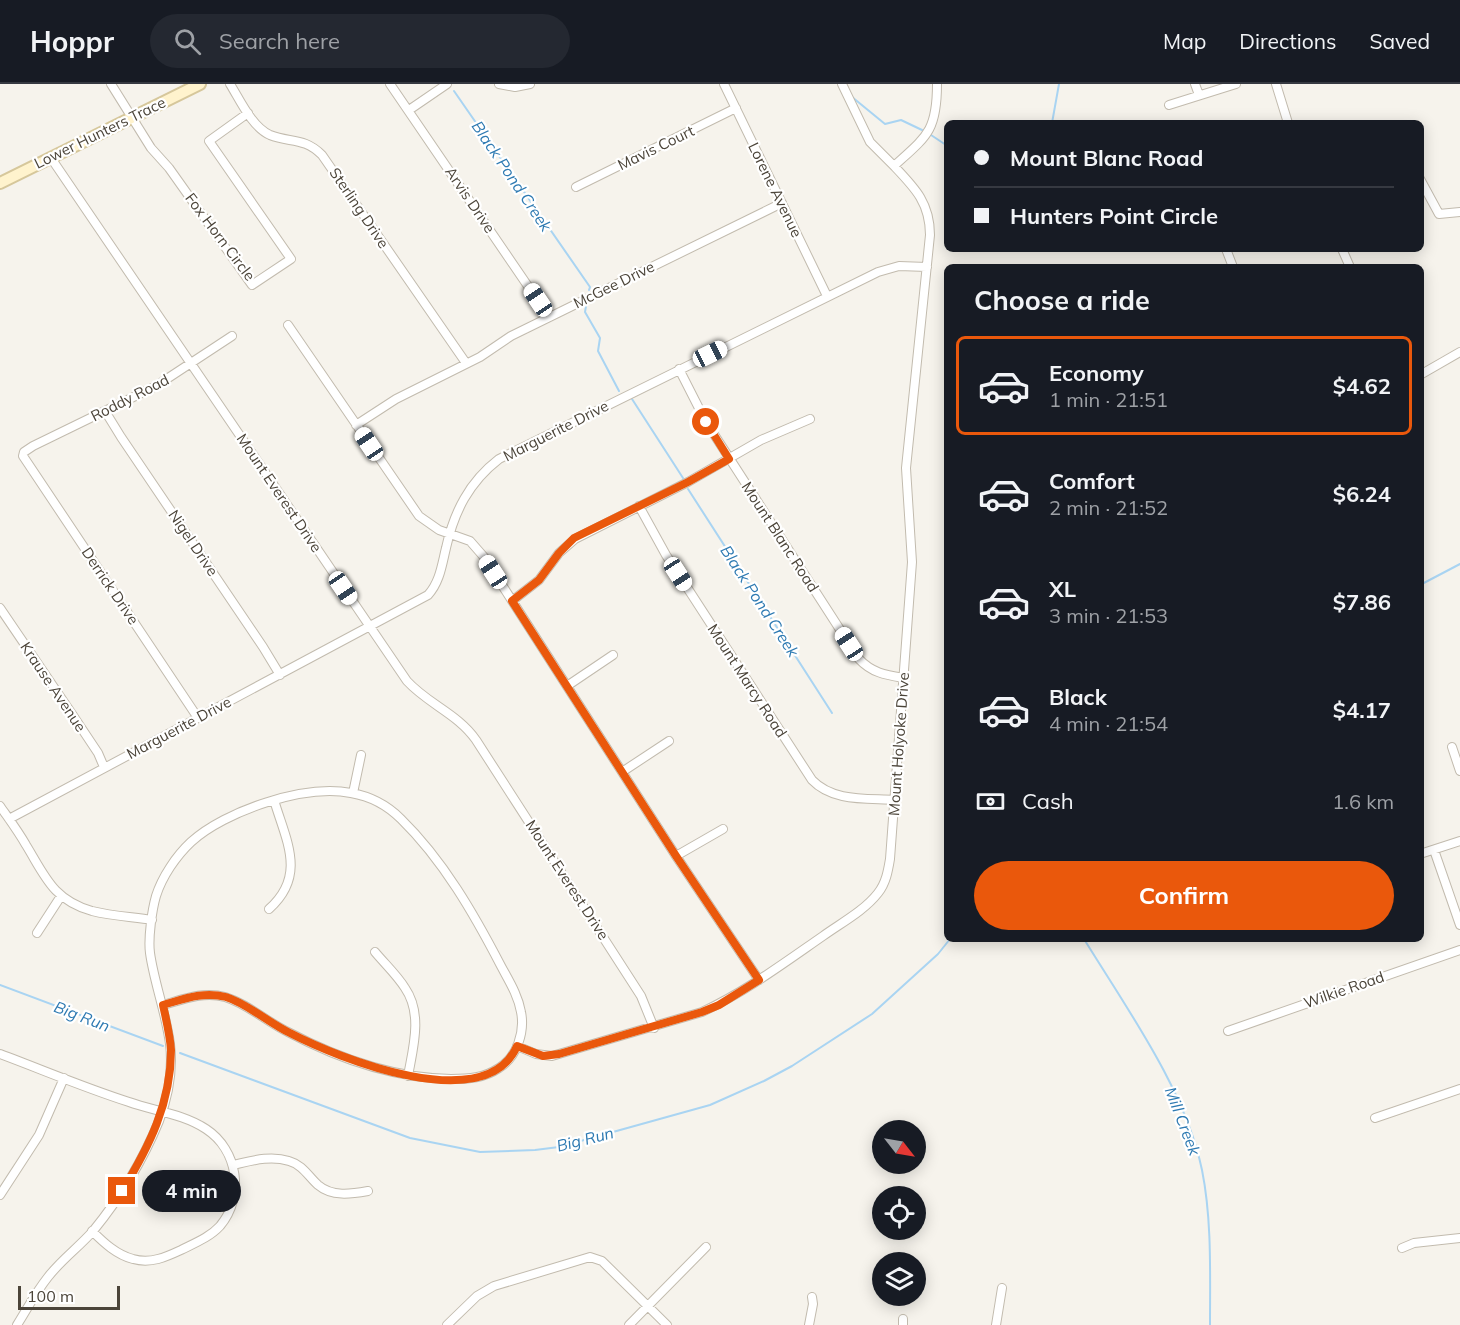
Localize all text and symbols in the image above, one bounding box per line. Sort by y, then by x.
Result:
search box [150,14,570,68]
text: Hoppr [30,24,114,59]
icon: search [171,25,204,58]
text: Search here [219,27,340,55]
text: Map [1163,28,1206,54]
text: Directions [1239,28,1336,54]
text: Saved [1369,28,1430,54]
street label: Lower Hunters Trace [31,93,169,173]
water label: Black Pond Creek [468,117,557,236]
street label: Mavis Court [614,121,697,174]
street label: Lorene Avenue [744,139,807,240]
text: Mount Blanc Road [1010,144,1203,172]
street label: Arvis Drive [441,163,500,237]
street label: Sterling Drive [325,164,393,252]
street label: Fox Horn Circle [181,189,260,284]
text: Hunters Point Circle [1010,202,1218,230]
street label: McGee Drive [570,257,657,312]
car [520,280,556,320]
text: Choose a ride [974,283,1150,317]
car [690,338,730,370]
icon: car [977,359,1031,413]
text: Economy [1049,359,1144,387]
street label: Roddy Road [87,370,172,425]
text: $4.62 [1333,372,1391,400]
text: 1 min · 21:51 [1049,387,1168,412]
street label: Marguerite Drive [500,396,612,465]
route start [692,408,719,435]
car [351,424,387,464]
street label: Mount Everest Drive [233,430,326,556]
icon: car [977,467,1031,521]
text: Comfort [1049,467,1135,495]
street label: Mount Blanc Road [738,478,823,595]
text: $6.24 [1333,480,1391,508]
text: 2 min · 21:52 [1049,495,1168,520]
street label: Nigel Drive [164,506,222,579]
water label: Black Pond Creek [716,541,804,661]
street label: Derrick Drive [78,543,143,628]
car [476,552,510,592]
car [661,554,695,594]
car [325,568,361,608]
icon: car [977,575,1031,629]
text: XL [1049,575,1076,603]
text: $7.86 [1333,588,1391,616]
text: 3 min · 21:53 [1049,603,1168,628]
street label: Mount Marcy Road [704,620,791,741]
car [832,624,866,664]
street label: Krause Avenue [16,638,90,735]
street label: Mount Holyoke Drive [884,672,913,816]
icon: car [977,683,1031,737]
text: Black [1049,683,1107,711]
street label: Marguerite Drive [123,692,234,763]
text: $4.17 [1333,696,1391,724]
text: 4 min · 21:54 [1049,711,1168,736]
icon: cash [974,785,1007,818]
text: Cash [1022,787,1074,815]
text: 1.6 km [1332,789,1394,814]
street label: Mount Everest Drive [522,816,613,943]
button: Confirm [974,861,1394,930]
street label: Wilkie Road [1301,967,1387,1012]
water label: Big Run [51,996,113,1036]
water label: Mill Creek [1161,1084,1205,1159]
north arrow [872,1120,926,1174]
map controls [872,1120,926,1306]
water label: Big Run [554,1122,616,1156]
callout: 4 min [143,1170,242,1212]
route end [108,1177,135,1204]
text: 4 min [165,1178,218,1203]
button: locate [872,1186,926,1240]
button: layers [872,1252,926,1306]
scale bar [18,1283,120,1310]
text: 100 m [27,1286,74,1306]

